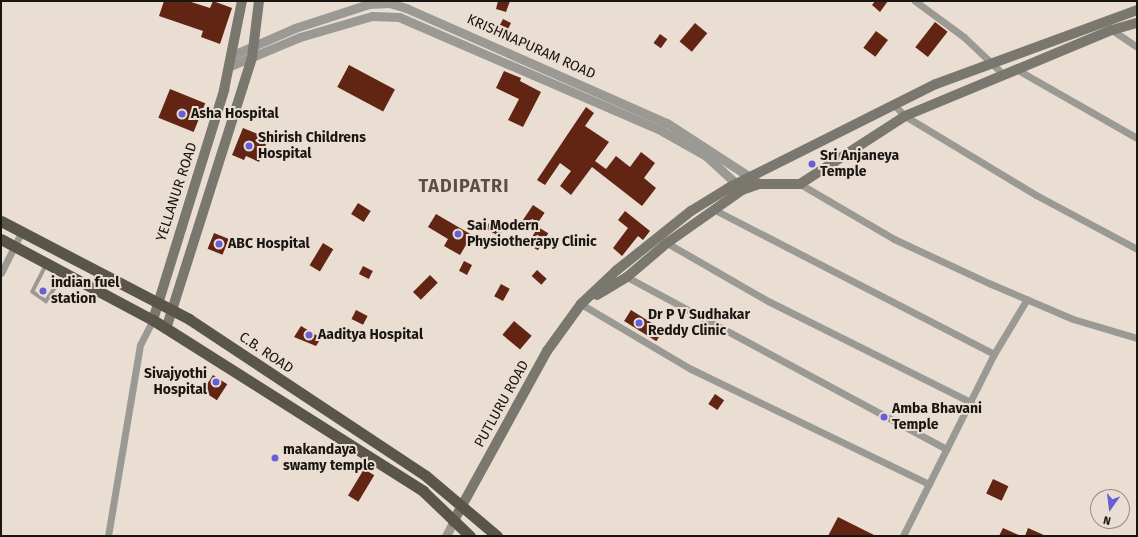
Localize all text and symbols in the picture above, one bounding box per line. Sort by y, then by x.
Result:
street label: KRISHNAPURAM ROAD [464,11,598,83]
place label: Asha Hospital [191,106,279,122]
marker: Asha Hospital [176,108,188,120]
place label: Shirish Childrens Hospital [258,130,366,162]
street label: YELLANUR ROAD [153,140,201,244]
marker: Shirish Childrens Hospital [243,140,255,152]
place label: Sri Anjaneya Temple [820,148,899,180]
marker: Sri Anjaneya Temple [807,159,817,169]
district label: TADIPATRI [419,175,509,197]
place label: Sai Modern Physiotherapy Clinic [467,218,597,250]
marker: Sai Modern Physiotherapy Clinic [452,228,464,240]
place label: ABC Hospital [228,236,310,252]
marker: ABC Hospital [213,238,225,250]
place label: indian fuel station [51,275,119,308]
marker: indian fuel station [38,286,48,296]
place label: Dr P V Sudhakar Reddy Clinic [648,307,750,340]
marker: Dr P V Sudhakar Reddy Clinic [633,317,645,329]
place label: Aaditya Hospital [318,327,423,343]
street label: C.B. ROAD [236,329,296,377]
marker: Aaditya Hospital [303,329,315,341]
street label: PUTLURU ROAD [471,358,533,450]
place label: Sivajyothi Hospital [144,366,207,398]
marker: Sivajyothi Hospital [210,376,222,388]
place label: Amba Bhavani Temple [892,401,982,434]
marker: Amba Bhavani Temple [879,412,889,422]
place label: makandaya swamy temple [283,442,375,474]
marker: makandaya swamy temple [270,453,280,463]
north arrow [1090,489,1130,529]
text: N [1102,513,1112,527]

